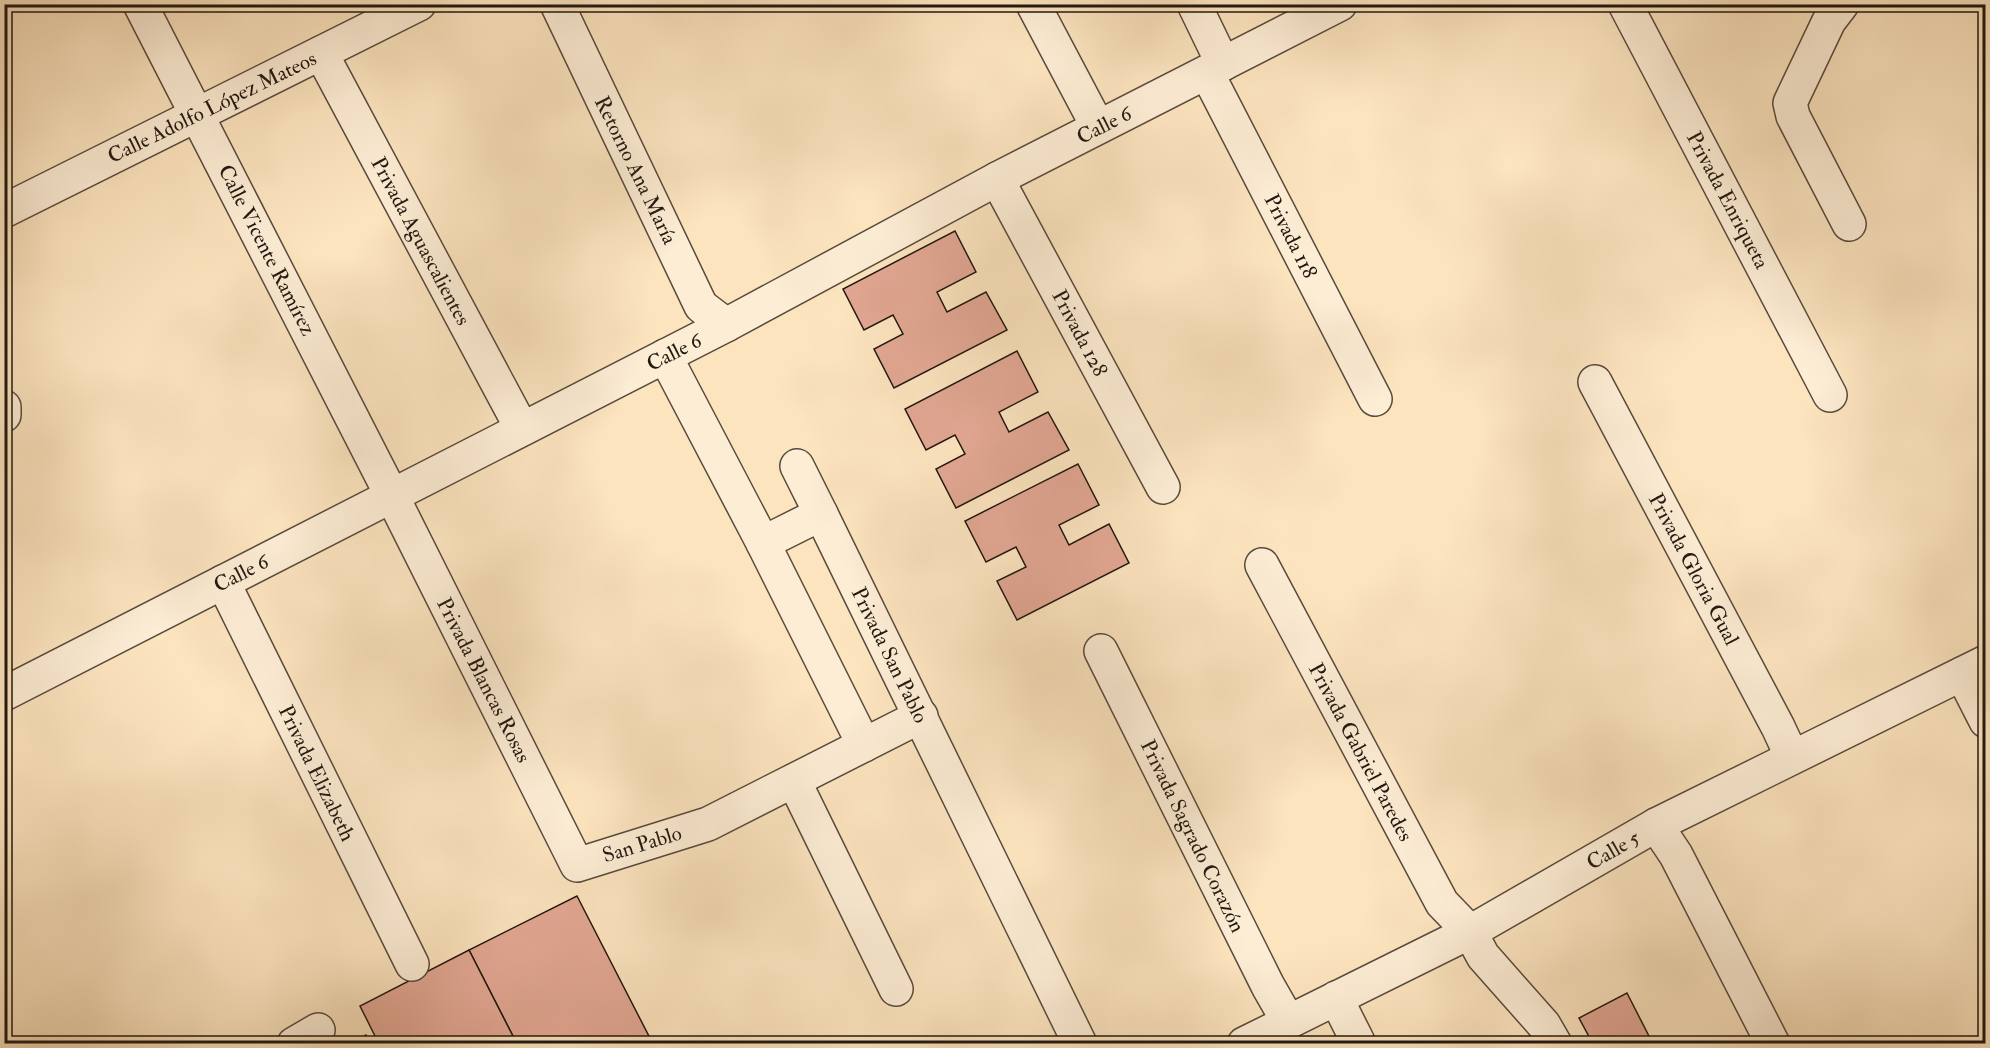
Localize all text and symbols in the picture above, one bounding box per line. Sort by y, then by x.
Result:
street label: Calle Adolfo López Mateos [103,45,321,170]
street label: Retorno Ana María [588,92,683,249]
street label: Calle 6 [1072,100,1138,151]
street label: Privada Enriqueta [1680,127,1775,274]
street label: Privada Aguascalientes [365,152,476,330]
street label: Calle Vicente Ramírez [212,160,321,340]
street label: Privada 118 [1258,189,1323,283]
street label: Privada 128 [1045,285,1114,381]
street label: Calle 6 [642,327,708,378]
street label: Privada Gloria Gual [1642,489,1745,650]
street label: Calle 6 [209,548,275,599]
street label: Privada San Pablo [845,583,934,728]
street label: Privada Blancas Rosas [430,593,537,767]
street label: Privada Gabriel Paredes [1302,658,1419,846]
street label: Privada Elizabeth [272,701,361,846]
street label: Privada Sagrado Corazón [1134,735,1251,937]
street label: San Pablo [599,820,685,869]
street label: Calle 5 [1582,824,1645,876]

